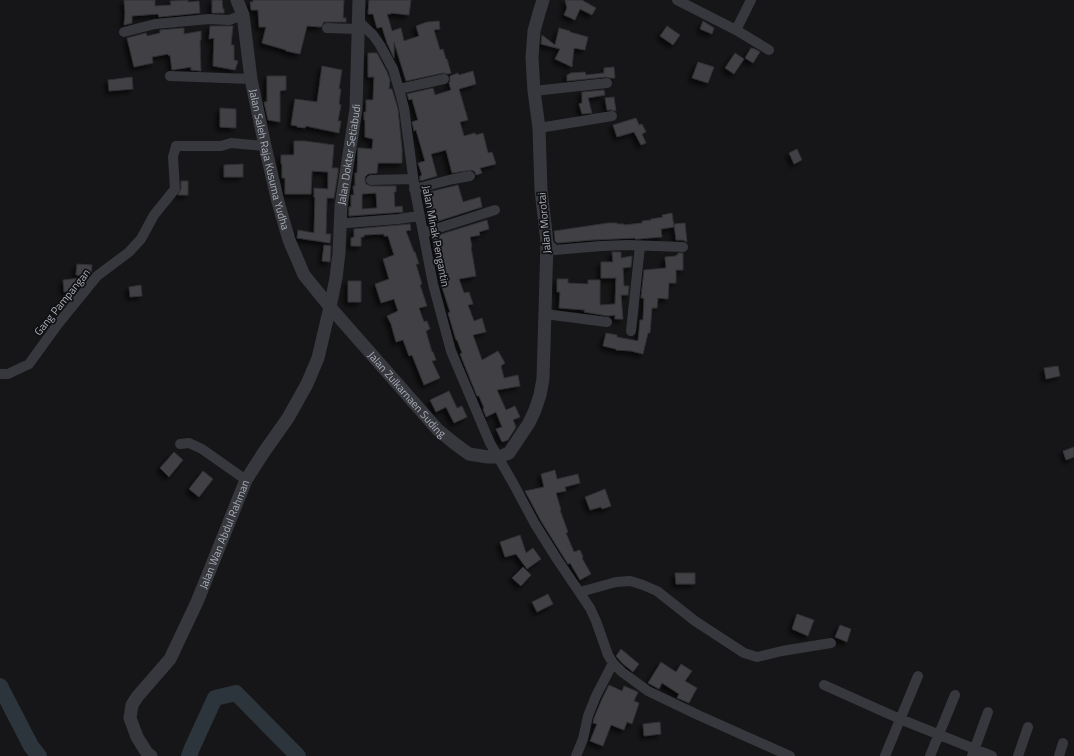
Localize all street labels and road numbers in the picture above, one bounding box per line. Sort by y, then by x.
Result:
street label: Jalan Saleh Raja Kusuma Yudha [245,87,294,232]
street label: Jalan Dokter Setiabudi [333,104,364,206]
street label: Jalan Minak Pengantin [418,184,454,288]
street label: Jalan Morotai [533,192,555,254]
street label: Gang Pampangan [30,265,94,339]
street label: Jalan Zulkarnaen Suding [364,348,450,442]
street label: Jalan Wan Abdul Rahman [195,477,253,591]

